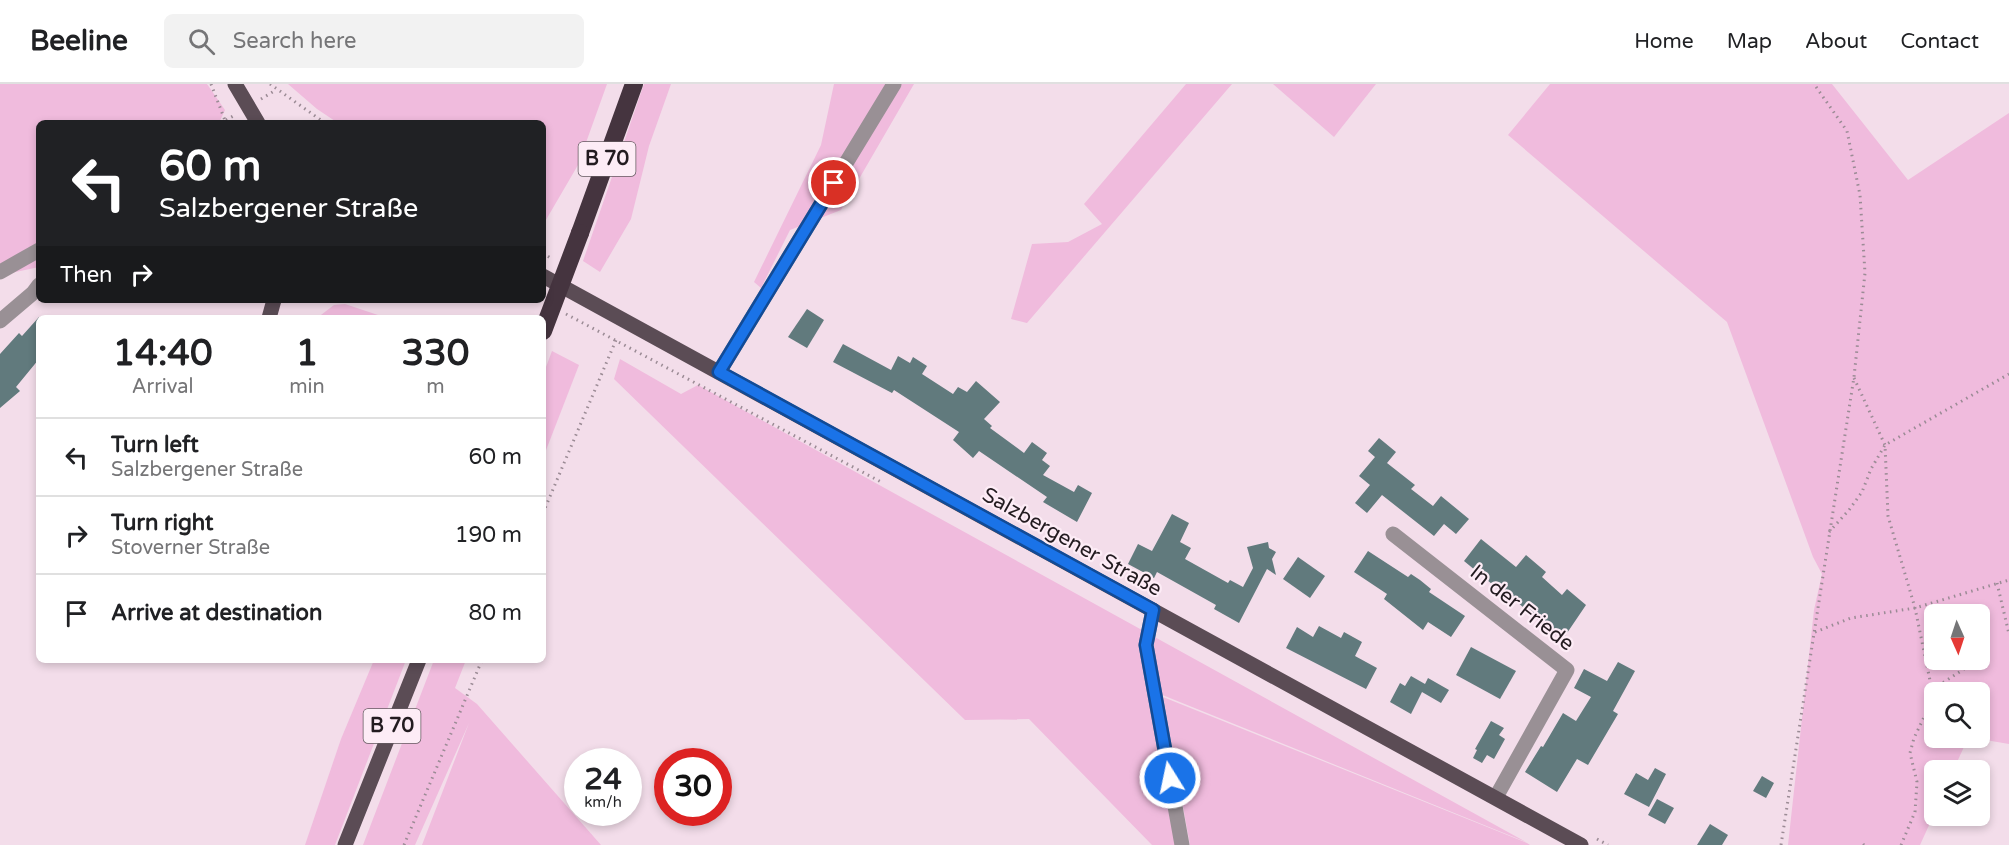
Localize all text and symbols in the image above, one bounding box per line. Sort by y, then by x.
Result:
search box [164,14,584,68]
text: Beeline [30,24,128,58]
icon: search [185,25,218,58]
text: Search here [233,28,357,54]
text: Home [1634,29,1694,54]
text: Map [1727,29,1772,54]
text: About [1805,29,1867,54]
text: Contact [1900,29,1979,54]
text: 60 m [159,141,261,192]
road number: B 70 [578,142,636,176]
icon: left [60,144,138,222]
pin [808,157,859,208]
icon: arrive [817,166,850,199]
text: Salzbergener Straße [159,192,418,225]
icon: right [125,258,158,291]
text: Then [60,262,113,288]
text: 14:40 [113,332,213,375]
text: 1 [296,332,318,375]
text: 330 [401,332,469,375]
text: Arrival [132,375,194,399]
text: min [289,375,325,399]
text: m [426,375,445,399]
text: Turn left [111,432,199,458]
icon: left [60,441,93,474]
text: 60 m [468,444,522,470]
text: Salzbergener Straße [111,458,303,482]
street label: Salzbergener Straße [978,482,1166,602]
text: Turn right [111,510,213,536]
icon: right [60,519,93,552]
text: 190 m [455,522,522,548]
text: Stoverner Straße [111,536,270,560]
street label: In der Friede [1465,560,1579,656]
icon: arrive [60,597,93,630]
text: Arrive at destination [111,600,322,626]
text: 80 m [468,600,522,626]
north arrow [1924,604,1990,670]
map controls [1924,604,1990,826]
button: search [1924,682,1990,748]
road number: B 70 [364,709,420,743]
position arrow [1138,746,1202,810]
speed limit sign: 30 [654,748,732,826]
button: layers [1924,760,1990,826]
text: 24 [584,761,622,798]
text: km/h [584,793,622,811]

